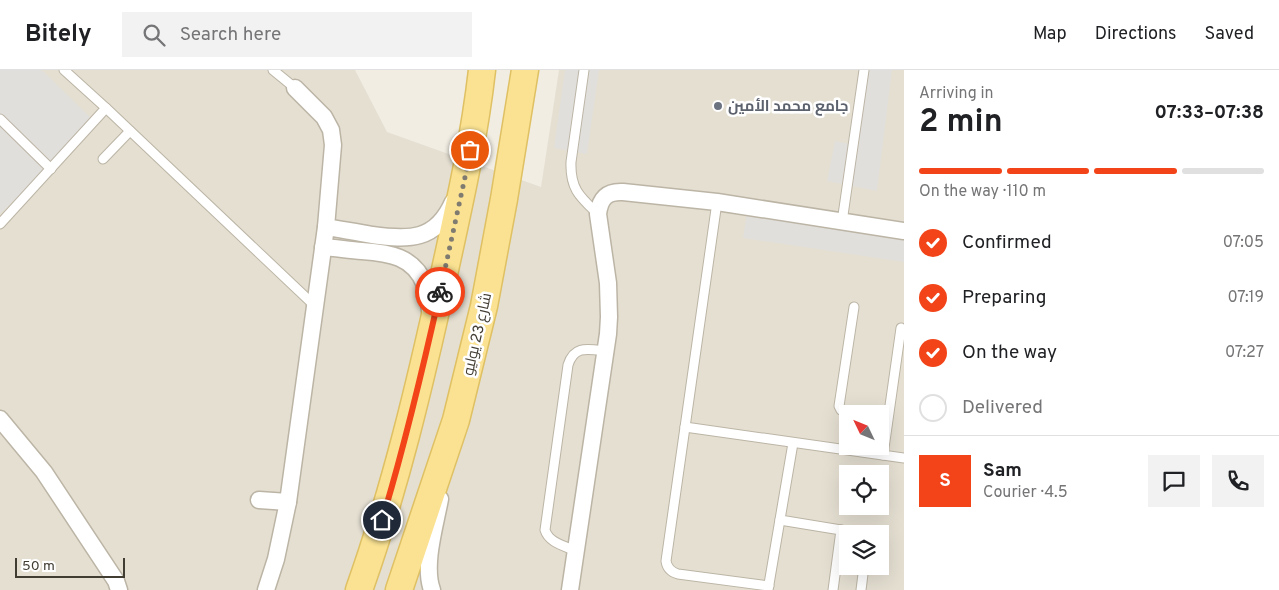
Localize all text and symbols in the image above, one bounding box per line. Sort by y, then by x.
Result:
search box [122,12,472,57]
text: Bitely [25,20,92,50]
icon: search [140,21,168,49]
text: Search here [180,23,281,47]
text: Map [1033,23,1067,46]
text: Directions [1095,23,1177,46]
text: Saved [1205,23,1254,46]
text: Arriving in [919,84,994,104]
place label: جامع محمد الأمين [728,98,849,117]
marker: جامع محمد الأمين [712,100,724,112]
text: 07:33–07:38 [1155,101,1264,125]
text: 2 min [919,103,1003,143]
pin [449,129,491,171]
icon: bag [456,136,484,164]
text: On the way · 110 m [919,182,1046,202]
icon: check [919,229,947,257]
text: Confirmed [962,231,1052,255]
text: 07:05 [1223,233,1264,253]
courier [415,267,465,317]
icon: bike [426,278,454,306]
icon: check [919,284,947,312]
text: Preparing [962,286,1046,310]
text: 07:19 [1227,288,1264,308]
street label: شارع 23 يوليو [460,291,497,378]
icon: check [919,339,947,367]
text: On the way [962,341,1057,365]
text: 07:27 [1225,343,1264,363]
text: Delivered [962,396,1043,420]
north arrow [839,405,889,455]
map controls [839,405,889,575]
button: chat [1148,455,1200,507]
button: phone [1212,455,1264,507]
text: Sam [983,459,1022,483]
button: locate [839,465,889,515]
text: S [939,469,951,493]
text: Courier · 4.5 [983,483,1068,503]
pin [361,499,403,541]
icon: home [368,506,396,534]
button: layers [839,525,889,575]
scale bar [15,555,125,578]
text: 50 m [22,558,55,575]

